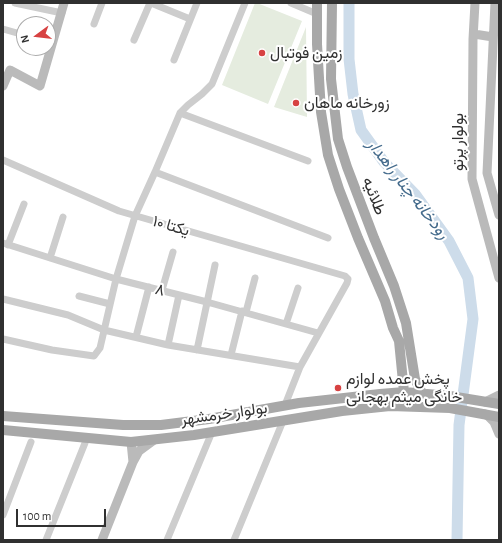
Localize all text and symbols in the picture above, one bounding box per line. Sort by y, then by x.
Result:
north arrow [16,16,56,56]
text: N [19,34,31,44]
place label: زمین فوتبال [270,43,343,63]
marker: زمین فوتبال [257,48,267,58]
place label: زورخانه ماهان [304,93,390,113]
marker: زورخانه ماهان [291,98,301,108]
street label: بولوار پرتو [448,113,468,171]
water label: رودخانه چنار راهدار [362,135,454,243]
street label: طلائیه [358,174,390,218]
street label: ۱۰ یکتا [150,212,192,240]
street label: ۸ [153,280,167,300]
place label: پخش عمده لوازم خانگی میثم بهجانی [346,369,462,407]
marker: پخش عمده لوازم خانگی میثم بهجانی [333,383,343,393]
street label: بولوار خرمشهر [179,398,269,430]
scale bar [18,501,108,527]
text: 100 m [23,510,51,522]

